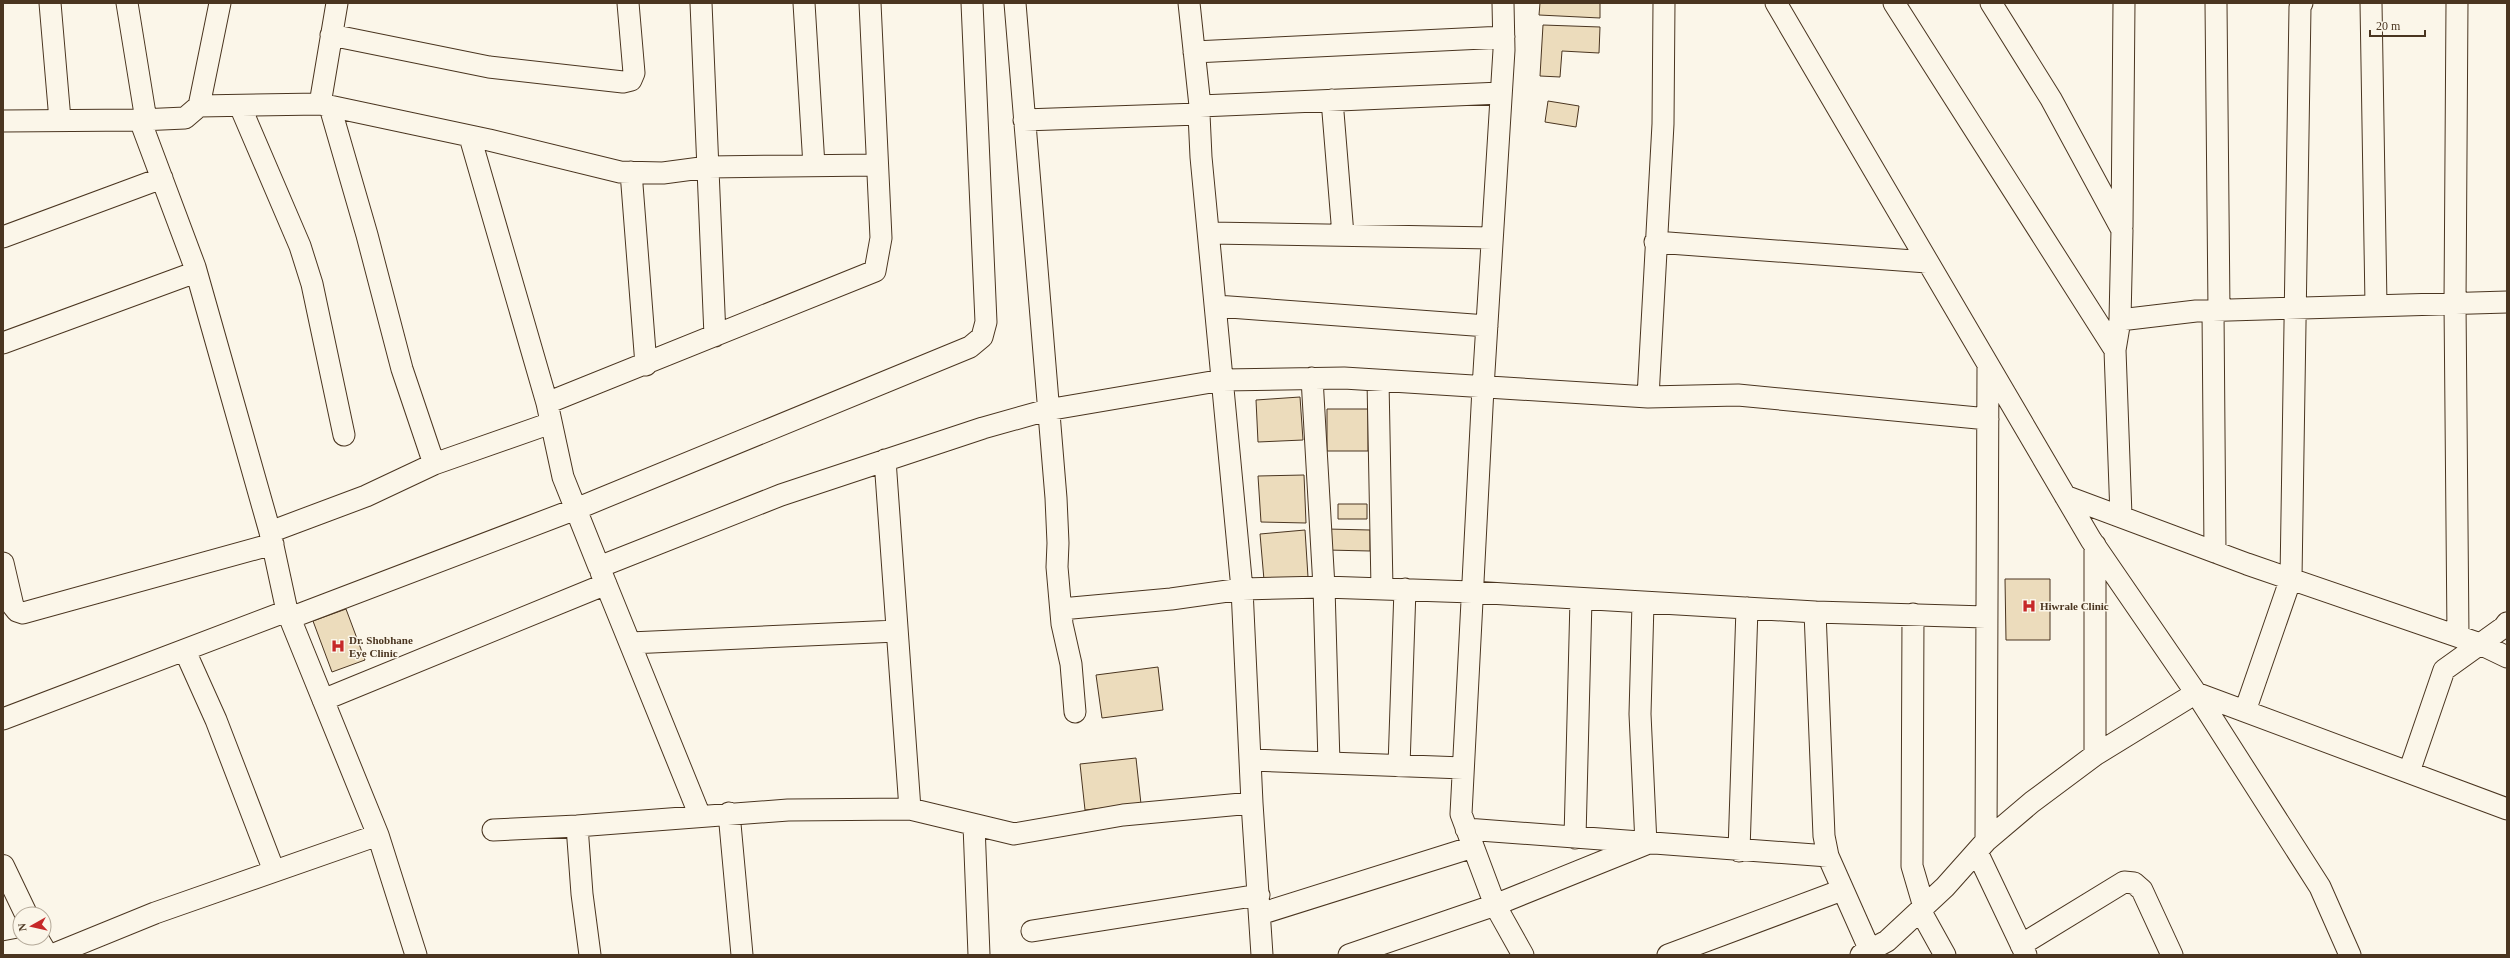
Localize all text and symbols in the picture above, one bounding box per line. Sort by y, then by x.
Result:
scale bar [2370,12,2425,38]
text: 20 m [2376,19,2401,33]
hospital icon: Hiwrale Clinic [2021,598,2037,614]
place label: Hiwrale Clinic [2040,600,2109,612]
place label: Dr. Shobhane Eye Clinic [349,634,413,659]
hospital icon: Dr. Shobhane Eye Clinic [330,638,346,654]
north arrow [12,906,52,946]
text: N [16,923,29,932]

